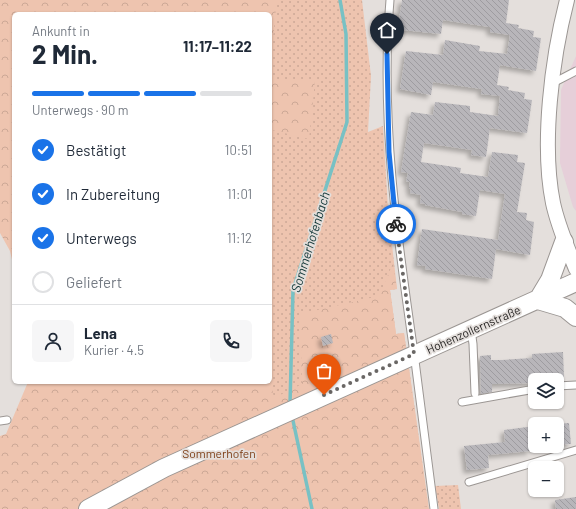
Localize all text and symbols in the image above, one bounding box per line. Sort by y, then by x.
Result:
pin [370,13,404,54]
icon: home [376,19,398,41]
text: Ankunft in [32,23,90,39]
text: 11:17–11:22 [183,37,252,55]
text: 2 Min. [32,38,98,69]
text: Unterwegs · 90 m [32,102,129,118]
icon: check [32,139,54,161]
text: Bestätigt [66,141,126,159]
text: 10:51 [225,142,252,158]
icon: check [32,183,54,205]
text: In Zubereitung [66,185,160,203]
text: 11:01 [227,186,252,202]
water label: Sommerhofenbach [287,190,333,294]
courier [376,204,416,244]
icon: bike [385,213,407,235]
icon: check [32,227,54,249]
text: Unterwegs [66,229,137,247]
text: 11:12 [227,230,252,246]
text: Geliefert [66,273,122,291]
street label: Hohenzollernstraße [424,302,522,356]
button: person [32,320,74,362]
button: phone [210,320,252,362]
text: Lena [84,324,117,342]
text: Kurier · 4.5 [84,342,144,358]
pin [307,354,341,395]
icon: bag [313,360,335,382]
map controls [528,373,564,497]
button: layers [528,373,564,409]
button: + [528,417,564,453]
park label: Sommerhofen [182,446,256,460]
button: − [528,461,564,497]

